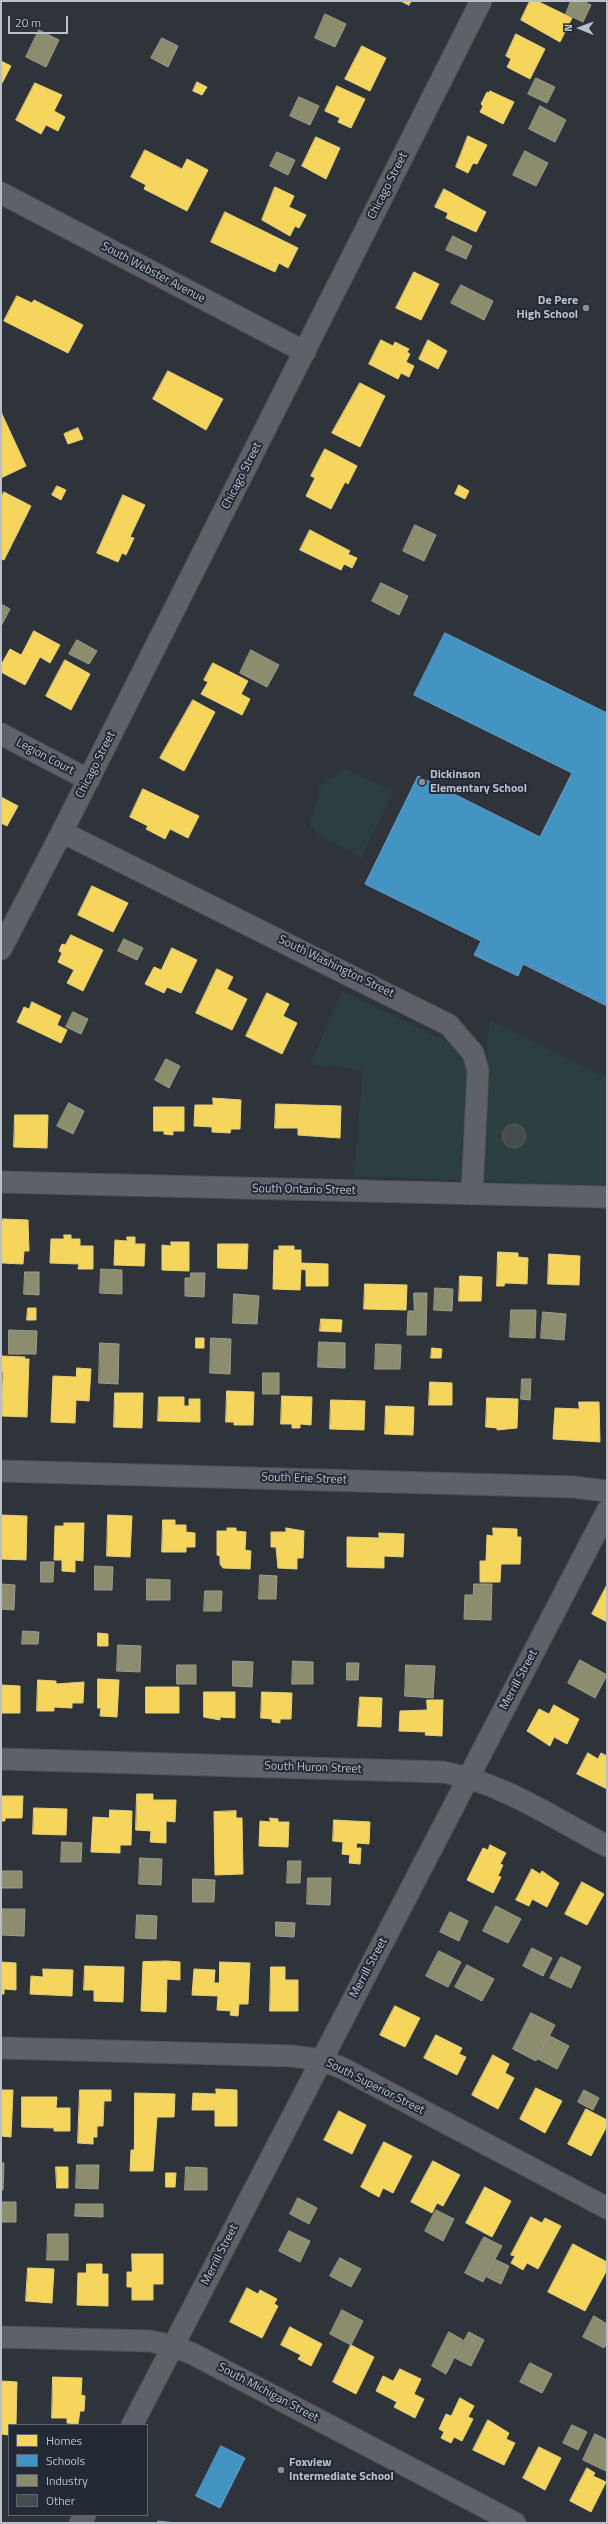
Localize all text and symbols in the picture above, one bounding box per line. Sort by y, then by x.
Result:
scale bar [10,8,70,34]
north arrow [560,8,600,48]
text: 20 m [15,13,41,32]
text: N [560,24,576,32]
street label: Chicago Street [365,150,411,222]
street label: South Webster Avenue [99,240,207,306]
place label: De Pere High School [517,294,578,322]
marker: De Pere High School [581,303,591,313]
street label: Chicago Street [219,440,265,512]
street label: Chicago Street [73,729,119,801]
street label: Legion Court [14,736,76,778]
place label: Dickinson Elementary School [430,768,527,796]
marker: Dickinson Elementary School [417,777,427,787]
street label: South Washington Street [276,933,396,1001]
street label: South Ontario Street [252,1182,356,1198]
street label: South Erie Street [261,1470,347,1488]
street label: Merrill Street [497,1647,541,1713]
street label: South Huron Street [264,1759,362,1777]
street label: Merrill Street [347,1935,391,2001]
street label: South Superior Street [323,2056,427,2118]
street label: Merrill Street [199,2222,241,2288]
street label: South Michigan Street [215,2360,321,2426]
legend [8,2424,148,2516]
text: Homes [46,2431,82,2450]
text: Schools [46,2451,85,2470]
place label: Foxview Intermediate School [289,2456,394,2484]
marker: Foxview Intermediate School [276,2465,286,2475]
text: Industry [46,2471,88,2490]
text: Other [46,2491,75,2510]

